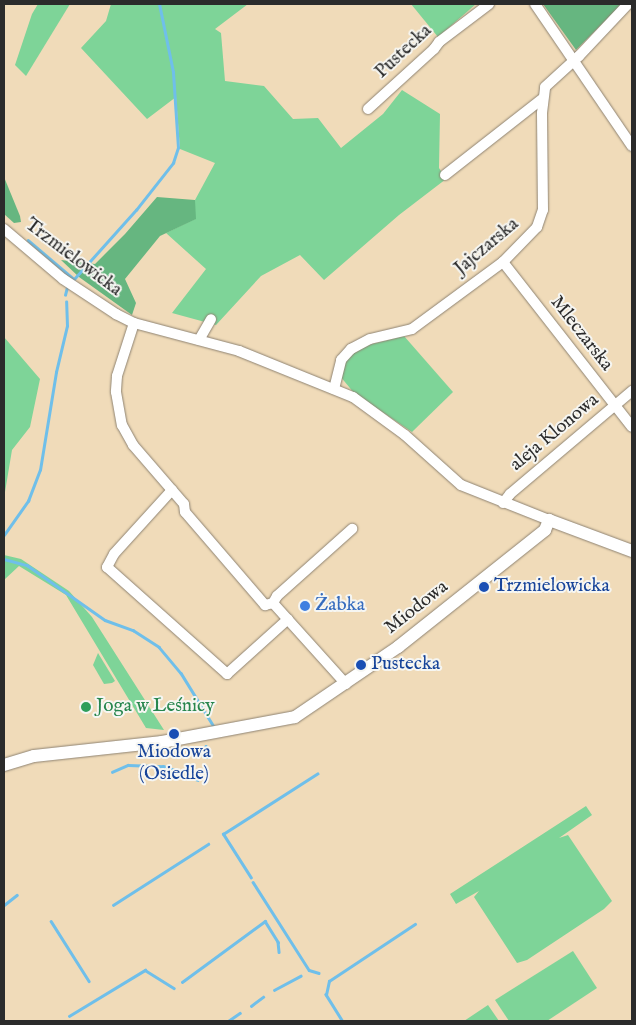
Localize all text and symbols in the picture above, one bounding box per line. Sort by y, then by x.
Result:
street label: Pustecka [371,20,437,84]
street label: Jajczarska [450,213,524,281]
street label: Trzmielowicka [20,214,126,302]
street label: Mleczarska [545,292,617,376]
street label: aleja Klonowa [506,389,604,477]
street label: Miodowa [381,576,453,640]
place label: Trzmielowicka [494,576,610,598]
marker: Trzmielowicka [478,581,490,593]
place label: Żabka [315,595,365,617]
marker: Żabka [299,600,311,612]
place label: Pustecka [371,654,440,676]
marker: Pustecka [355,659,367,671]
place label: Joga w Leśnicy [96,696,214,718]
marker: Joga w Leśnicy [80,701,92,713]
marker: Miodowa (Osiedle) [168,728,180,740]
place label: Miodowa (Osiedle) [137,742,211,786]

